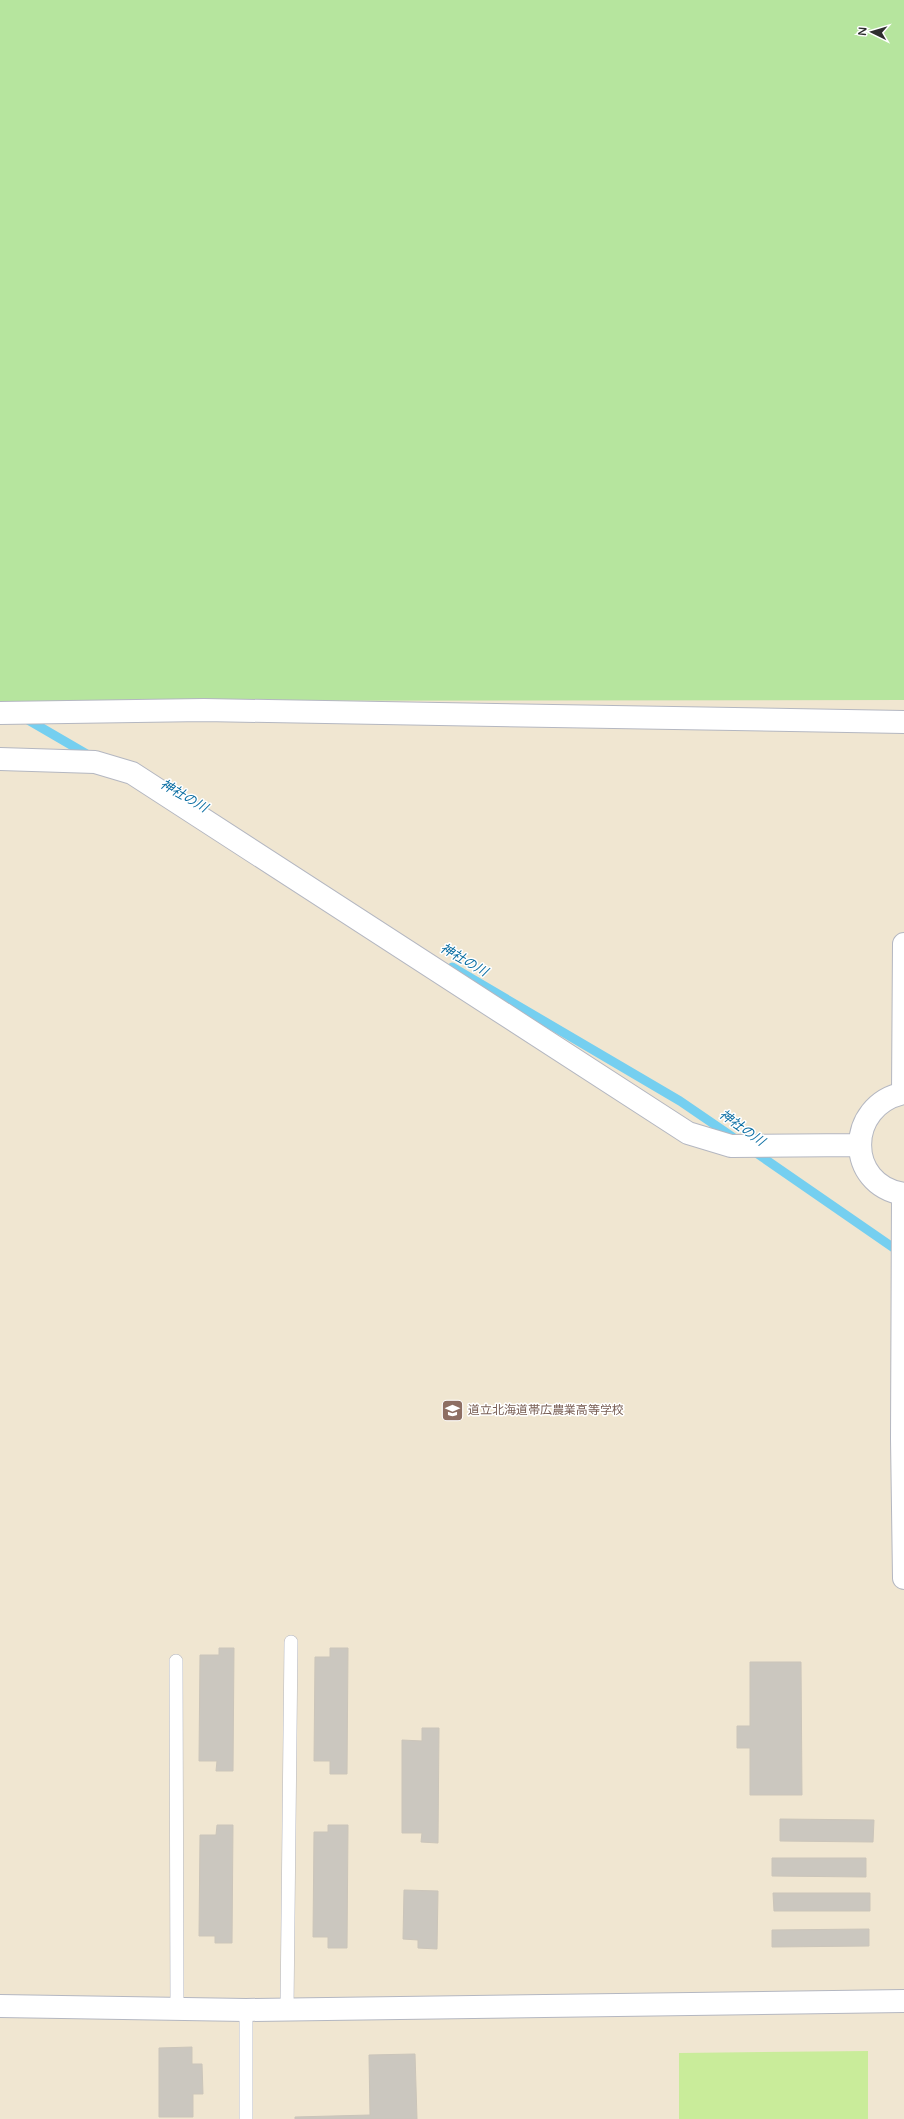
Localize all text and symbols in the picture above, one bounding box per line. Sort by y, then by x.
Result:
north arrow [852,12,892,52]
text: N [856,26,869,36]
water label: 神社の川 [157,776,212,817]
water label: 神社の川 [437,940,492,981]
water label: 神社の川 [716,1107,770,1151]
school or university icon: 道立北海道帯広農業高等学校 [439,1397,465,1423]
place label: 道立北海道帯広農業高等学校 [468,1403,624,1417]

